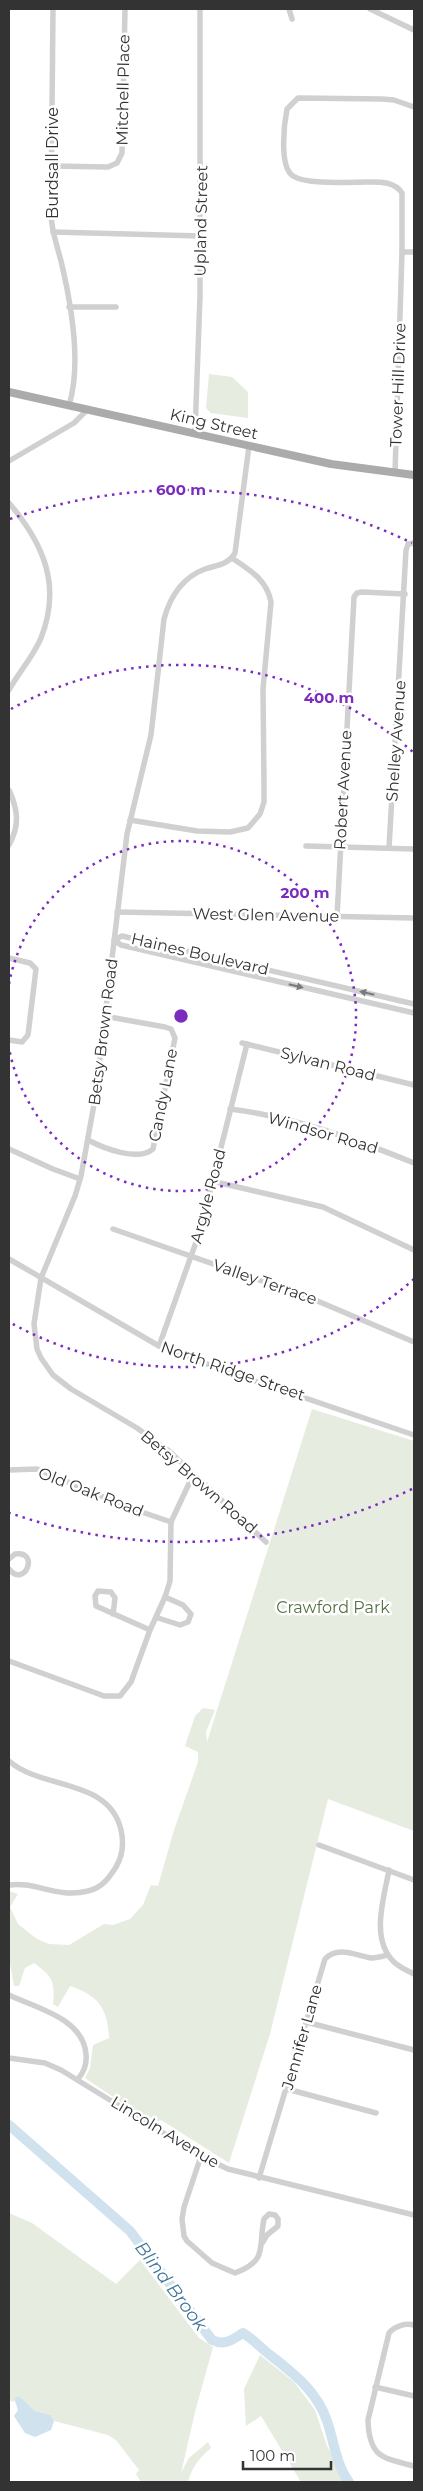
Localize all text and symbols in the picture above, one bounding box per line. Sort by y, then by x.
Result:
street label: Mitchell Place [113,34,133,146]
street label: Burdsall Drive [43,107,62,219]
street label: Upland Street [191,165,211,277]
street label: Tower Hill Drive [386,323,410,447]
street label: King Street [168,405,260,443]
text: 600 m [156,480,206,499]
street label: Shelley Avenue [382,680,410,802]
text: 400 m [304,688,354,707]
street label: Robert Avenue [330,730,356,850]
text: 200 m [280,883,330,902]
street label: West Glen Avenue [192,904,340,926]
street label: Haines Boulevard [129,929,271,979]
street label: Betsy Brown Road [85,957,121,1107]
one-way arrow [288,982,304,990]
one-way arrow [359,989,374,997]
centre of rings [172,1007,190,1025]
street label: Sylvan Road [278,1043,378,1085]
street label: Candy Lane [145,1047,181,1143]
street label: Windsor Road [266,1108,380,1158]
street label: Argyle Road [186,1147,230,1245]
street label: Valley Terrace [210,1255,320,1309]
street label: North Ridge Street [158,1337,308,1405]
street label: Betsy Brown Road [137,1426,261,1538]
street label: Old Oak Road [36,1463,146,1521]
park label: Crawford Park [276,1598,390,1617]
street label: Jennifer Lane [278,1982,326,2093]
street label: Lincoln Avenue [107,2092,223,2172]
water label: Blind Brook [130,2237,213,2336]
scale bar [243,2438,330,2470]
text: 100 m [250,2446,295,2465]

